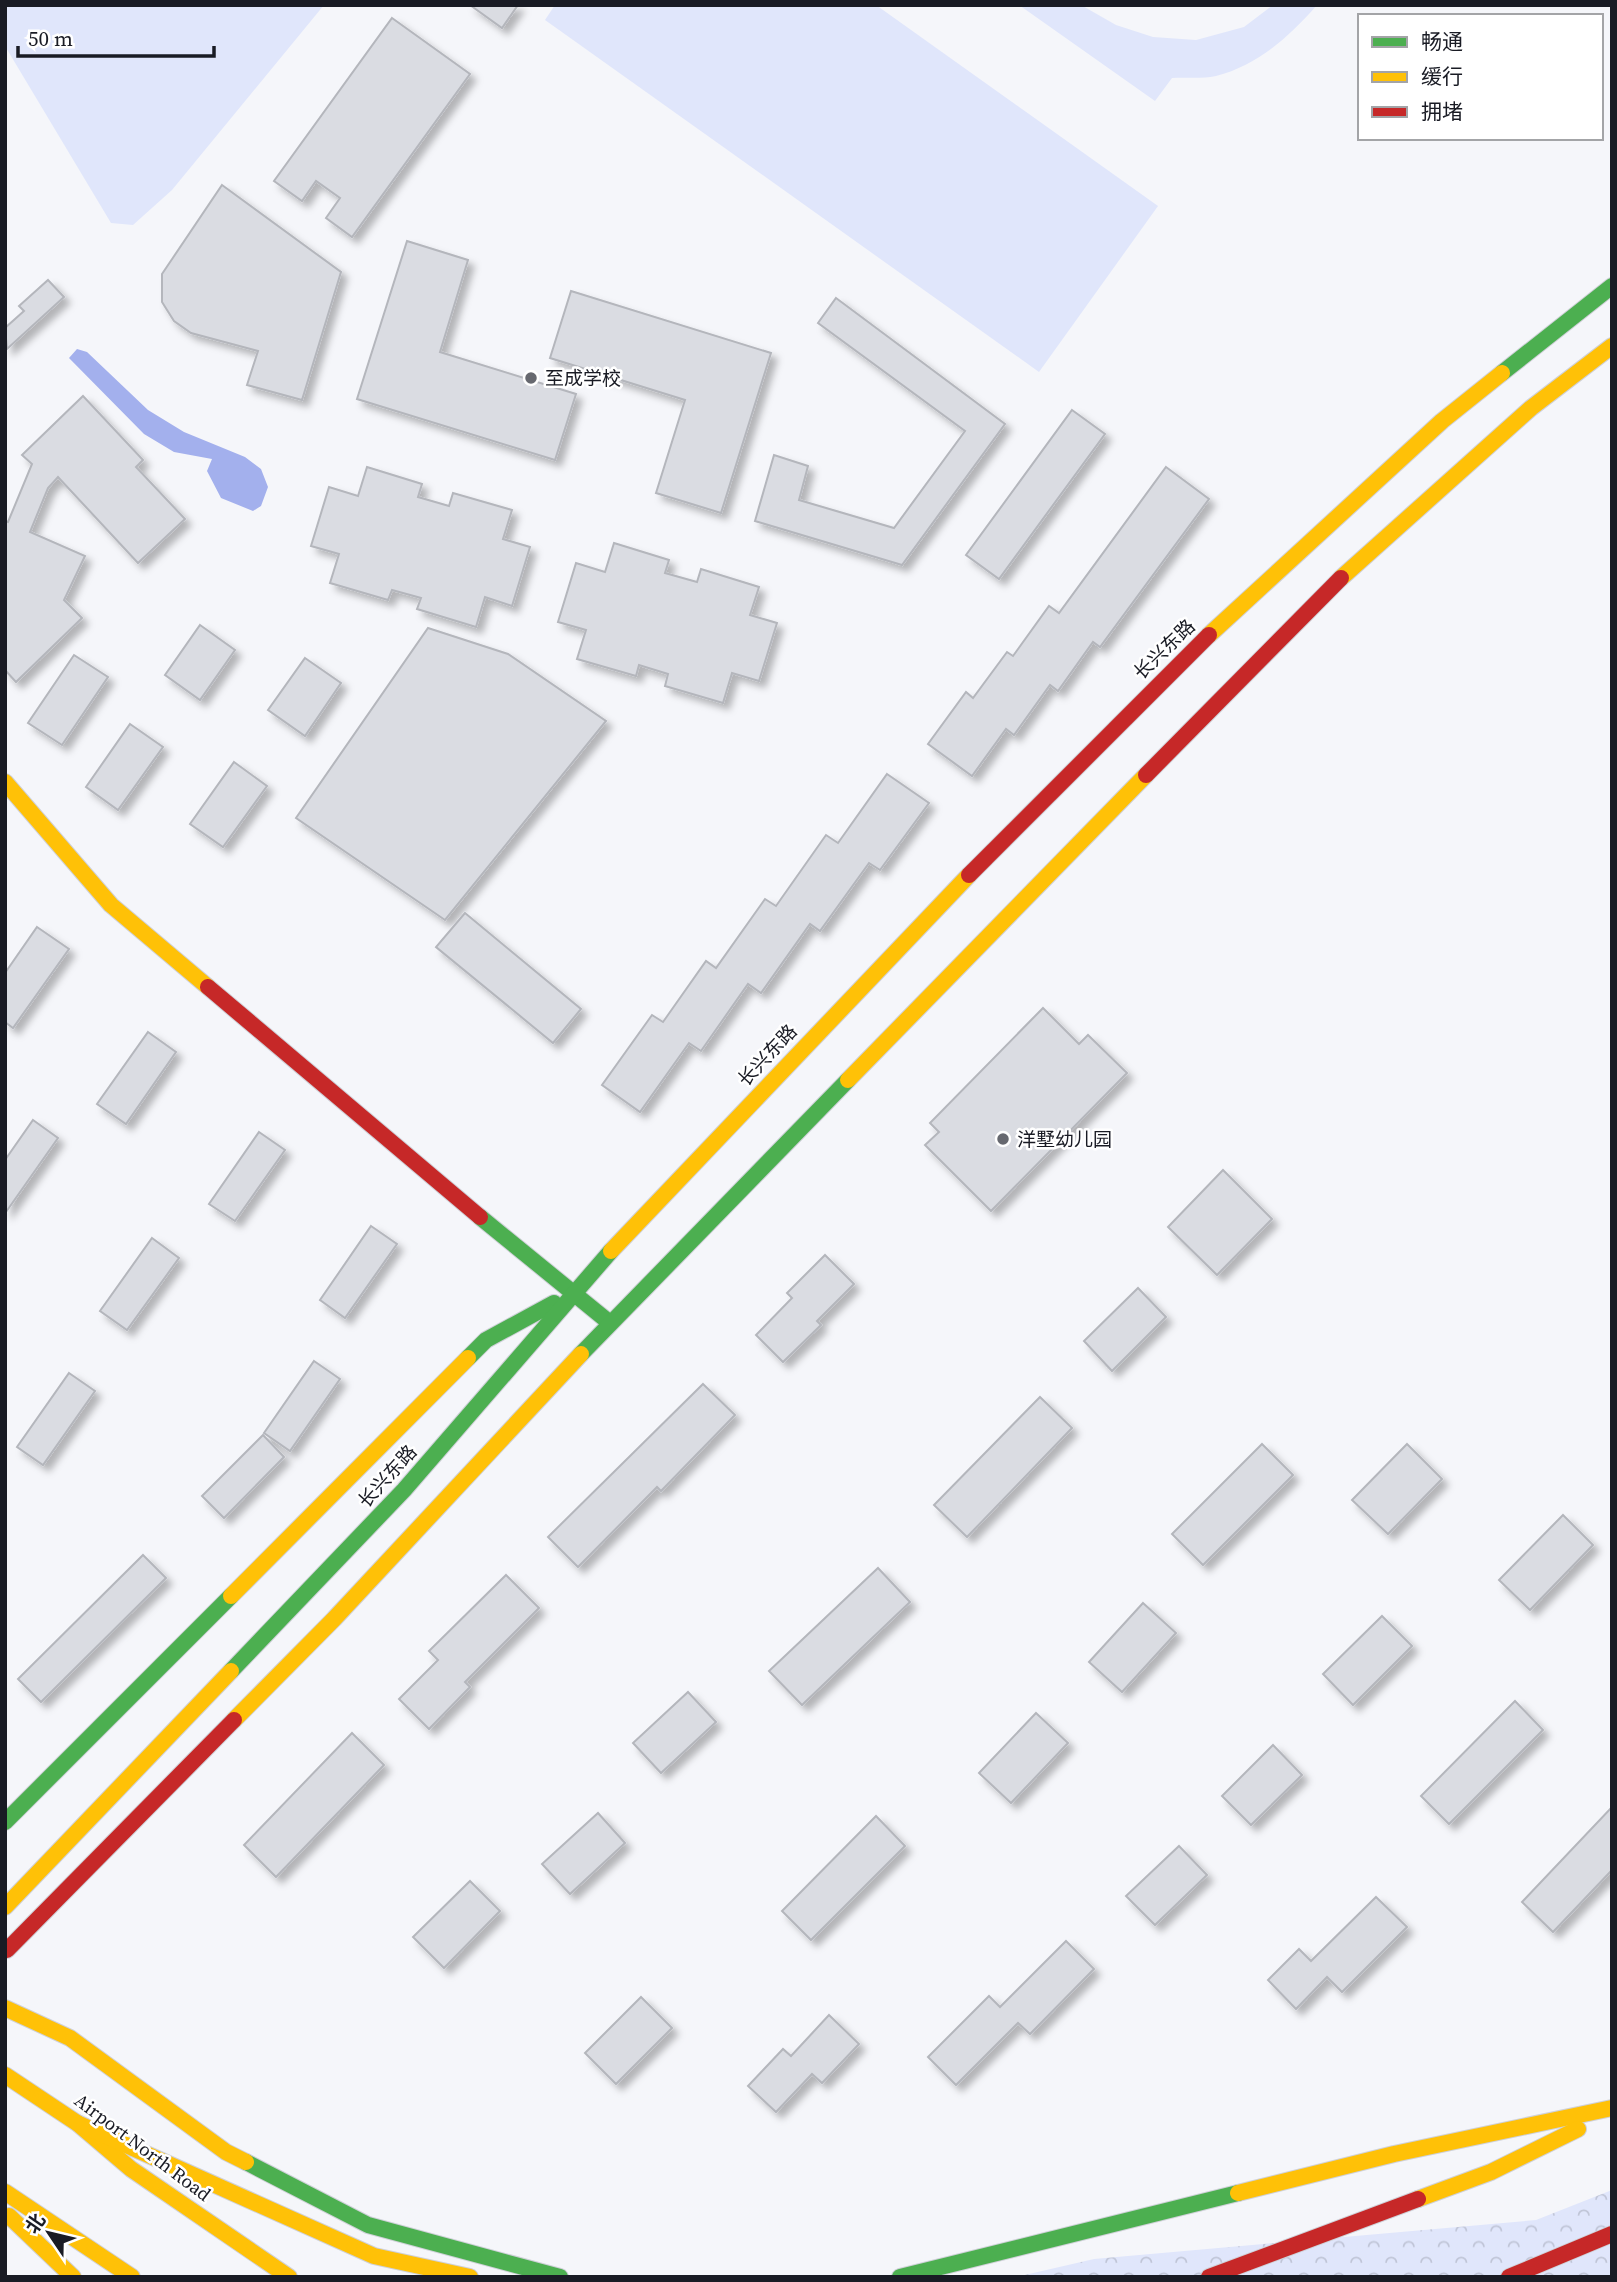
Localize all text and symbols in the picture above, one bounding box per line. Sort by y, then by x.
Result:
scale bar [18,14,214,58]
legend [1358,14,1603,140]
text: 50 m [28,24,73,53]
text: 畅通 [1421,27,1463,56]
text: 缓行 [1421,62,1463,91]
text: 拥堵 [1421,97,1463,126]
place label: 至成学校 [545,365,621,391]
marker: 至成学校 [523,370,539,386]
street label: 长兴东路 [1128,613,1200,685]
street label: 长兴东路 [732,1018,802,1092]
place label: 洋墅幼儿园 [1017,1126,1112,1152]
marker: 洋墅幼儿园 [995,1131,1011,1147]
street label: 长兴东路 [352,1439,422,1513]
street label: Airport North Road [70,2087,217,2207]
north arrow [14,2198,84,2268]
text: 北 [19,2208,51,2238]

